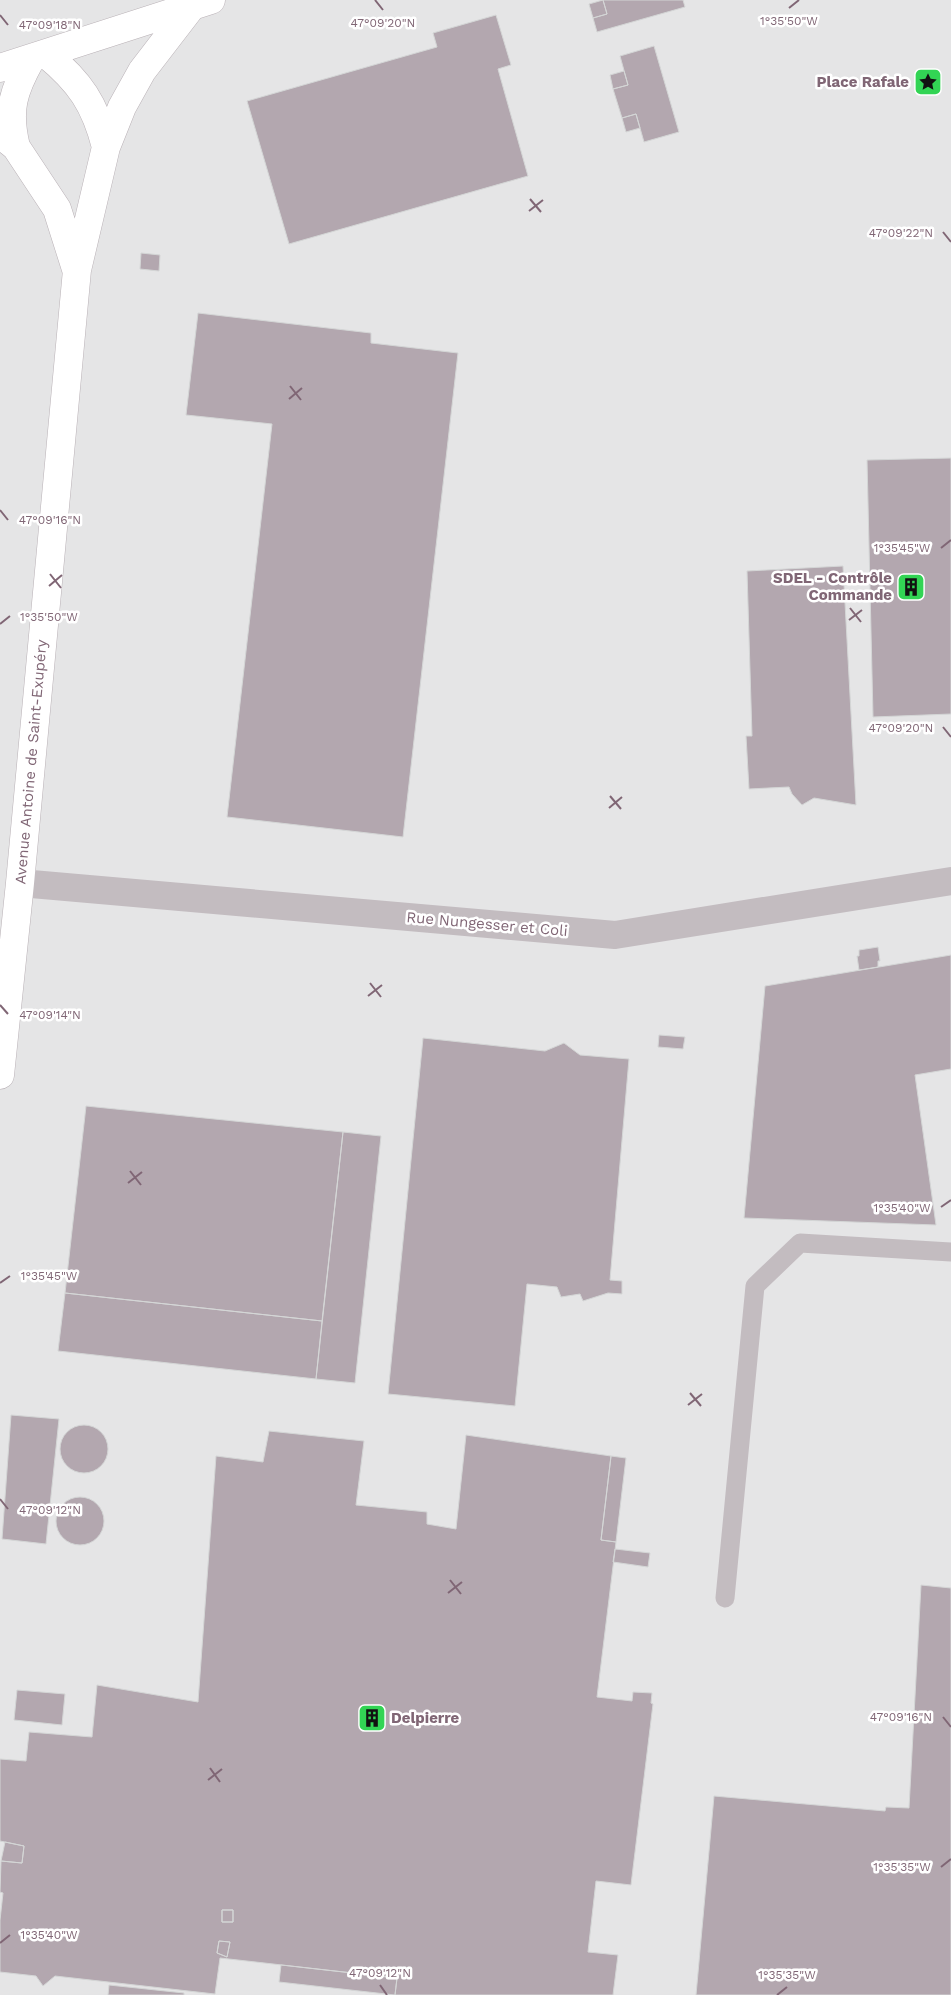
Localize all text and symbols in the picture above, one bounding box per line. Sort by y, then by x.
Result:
text: 1°35'50"W [760,14,818,28]
text: 47°09'20"N [351,16,415,30]
text: 47°09'18"N [19,18,81,32]
place icon: Place Rafale [913,67,943,97]
place label: Place Rafale [817,73,909,91]
text: 47°09'22"N [869,226,933,240]
text: 47°09'16"N [19,513,81,527]
text: 1°35'45"W [874,541,931,555]
place label: SDEL - Contrôle Commande [773,569,892,604]
building icon: SDEL - Contrôle Commande [896,572,926,602]
text: 1°35'50"W [20,610,78,624]
street label: Avenue Antoine de Saint-Exupéry [11,639,51,885]
text: 47°09'20"N [869,721,933,735]
street label: Rue Nungesser et Coli [406,908,568,940]
text: 47°09'14"N [19,1008,81,1022]
text: 1°35'40"W [873,1201,931,1215]
text: 1°35'45"W [21,1269,78,1283]
text: 47°09'12"N [19,1503,81,1517]
building icon: Delpierre [357,1703,387,1733]
place label: Delpierre [391,1709,460,1727]
text: 47°09'16"N [870,1710,932,1724]
text: 1°35'35"W [873,1860,931,1874]
text: 1°35'40"W [20,1928,78,1942]
text: 47°09'12"N [349,1966,411,1980]
text: 1°35'35"W [758,1968,816,1982]

